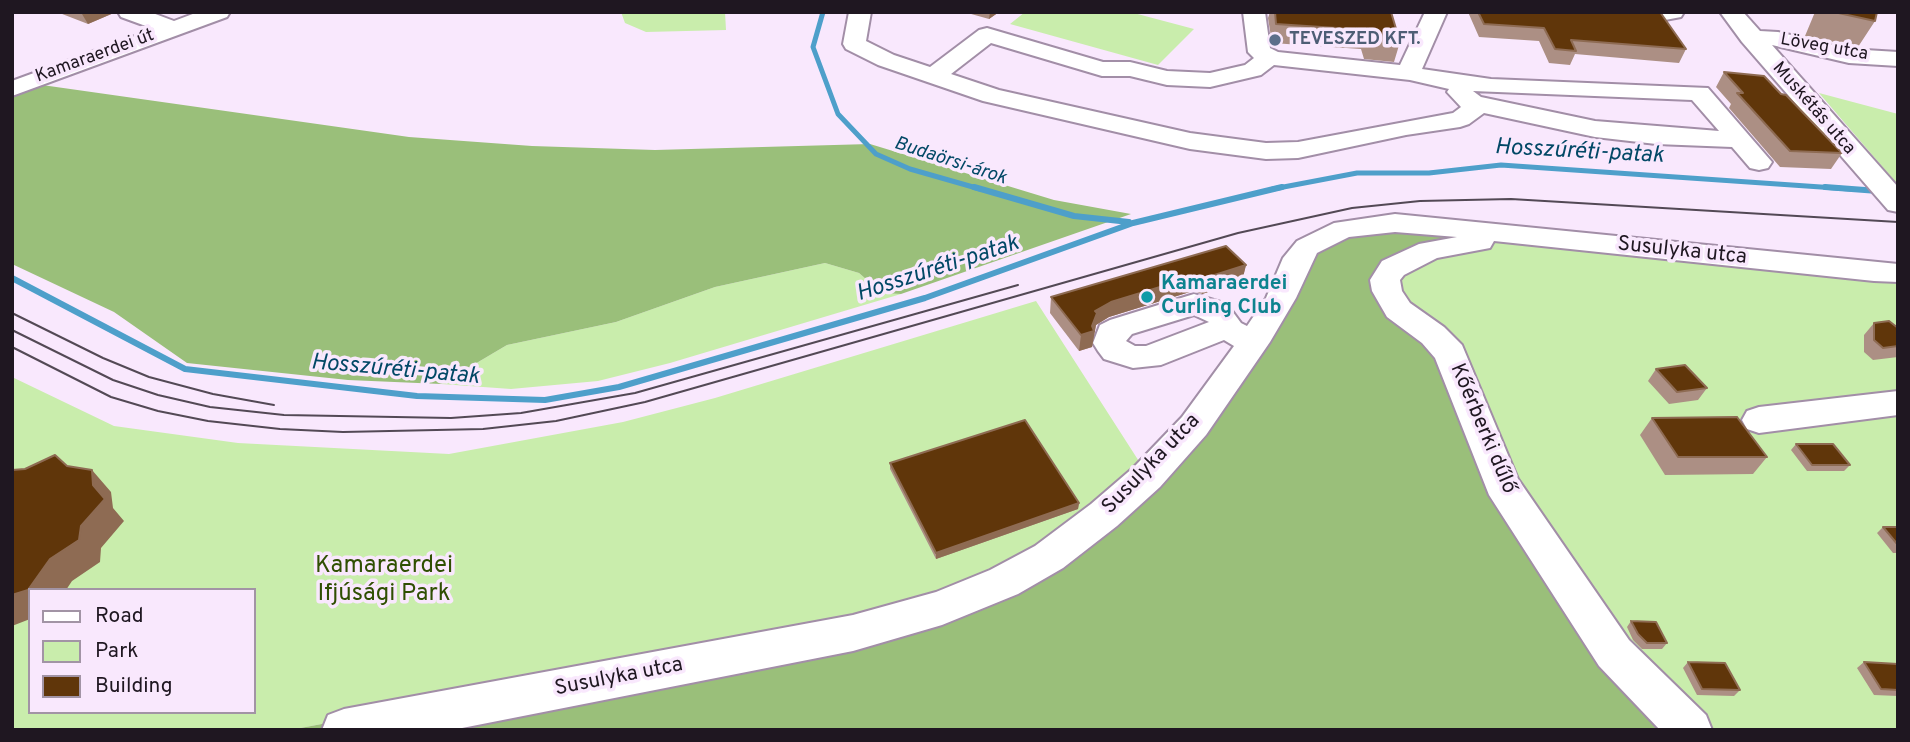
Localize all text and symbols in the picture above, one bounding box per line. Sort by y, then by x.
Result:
street label: Kamaraerdei út [33,26,157,88]
place label: TEVESZED KFT. [1289,29,1421,51]
street label: Löveg utca [1779,30,1869,66]
marker: TEVESZED KFT. [1267,32,1283,48]
street label: Muskétás utca [1767,58,1859,160]
water label: Budaörsi-árok [891,133,1009,191]
water label: Hosszúréti-patak [1494,135,1664,171]
water label: Hosszúréti-patak [853,231,1023,309]
street label: Susulyka utca [1616,233,1748,271]
place label: Kamaraerdei Curling Club [1161,272,1287,322]
marker: Kamaraerdei Curling Club [1139,289,1155,305]
water label: Hosszúréti-patak [310,350,480,392]
street label: Kőérberki dűlő [1443,360,1521,498]
street label: Susulyka utca [1098,410,1206,520]
park label: Kamaraerdei Ifjúsági Park [315,553,453,609]
legend [28,588,256,714]
text: Road [95,603,144,630]
text: Park [95,638,138,665]
street label: Susulyka utca [553,653,685,703]
text: Building [95,673,173,700]

